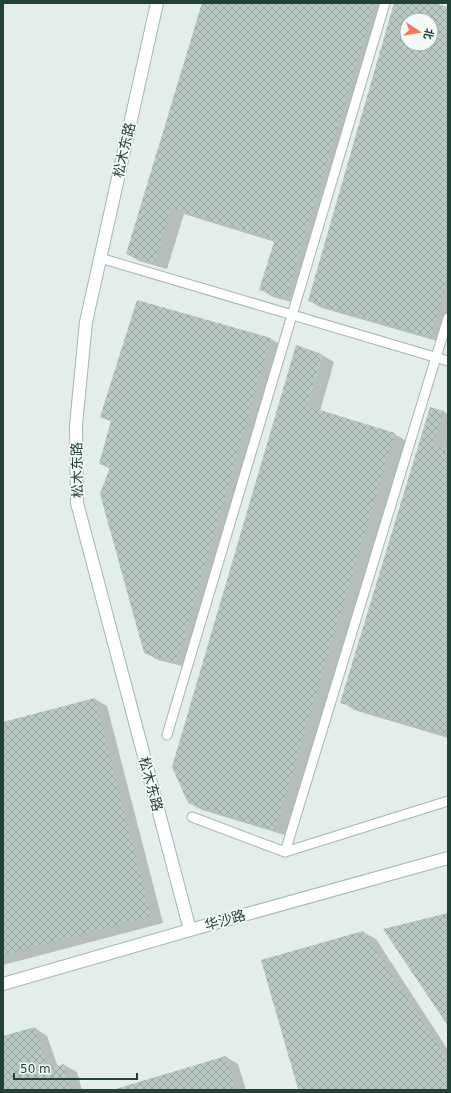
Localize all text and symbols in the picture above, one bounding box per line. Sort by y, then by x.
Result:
north arrow [399,12,439,52]
text: 北 [421,27,436,41]
street label: 松木东路 [110,121,138,179]
street label: 松木东路 [69,442,85,498]
street label: 松木东路 [136,755,166,813]
street label: 华沙路 [203,907,247,933]
scale bar [14,1055,137,1081]
text: 50 m [20,1062,51,1076]

